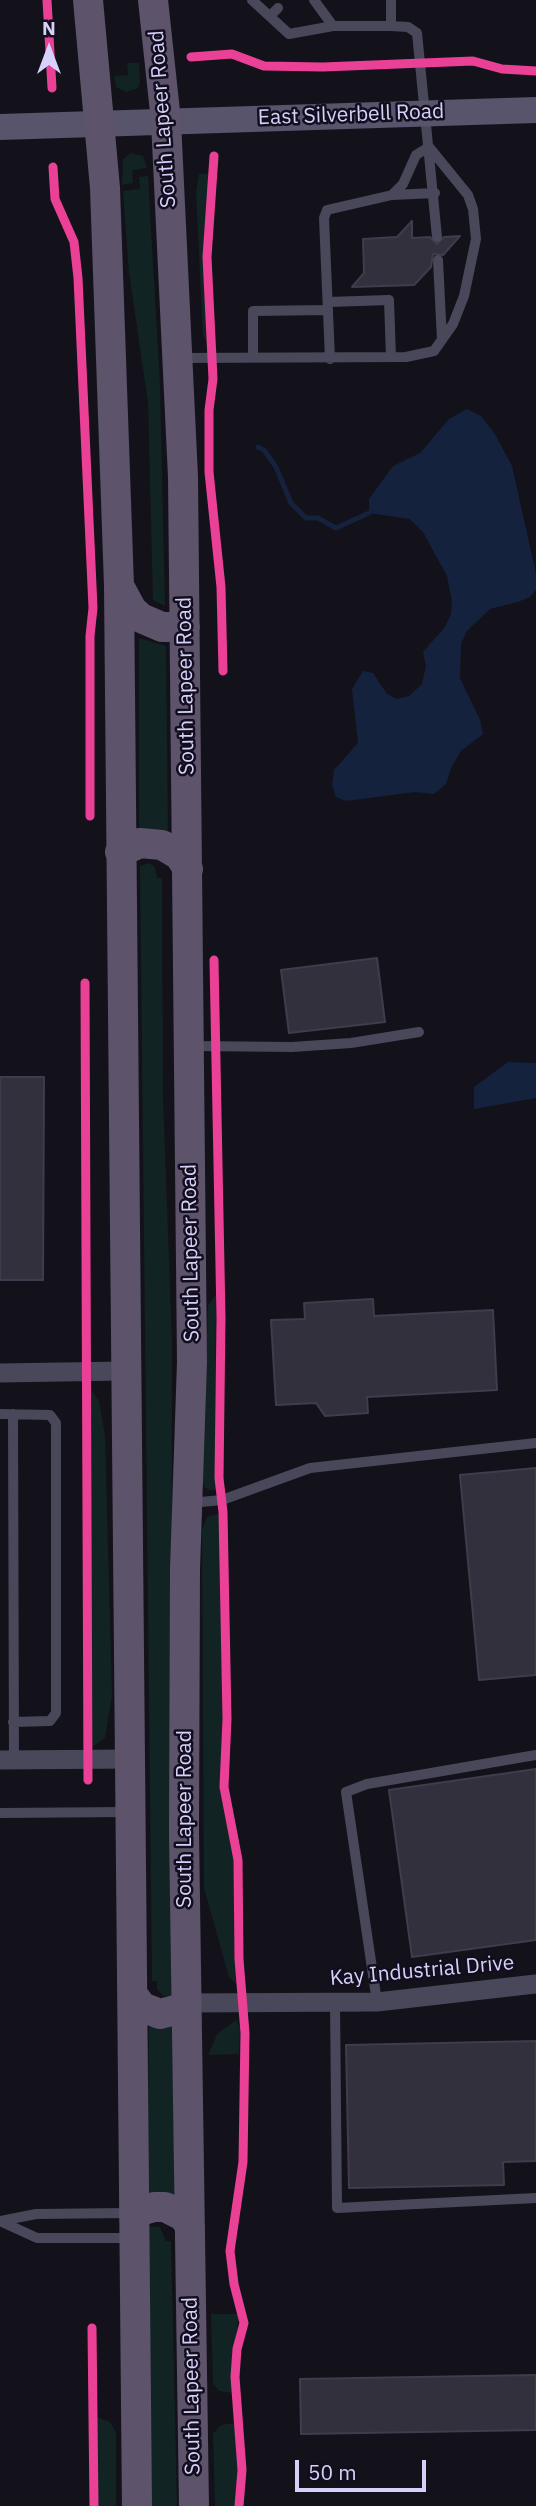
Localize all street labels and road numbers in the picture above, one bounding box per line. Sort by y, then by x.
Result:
street label: South Lapeer Road [144,29,182,209]
street label: East Silverbell Road [257,99,445,131]
street label: South Lapeer Road [172,597,200,775]
street label: South Lapeer Road [177,1164,205,1342]
street label: South Lapeer Road [172,1730,198,1908]
street label: Kay Industrial Drive [329,1950,515,1992]
street label: South Lapeer Road [178,2297,206,2475]

